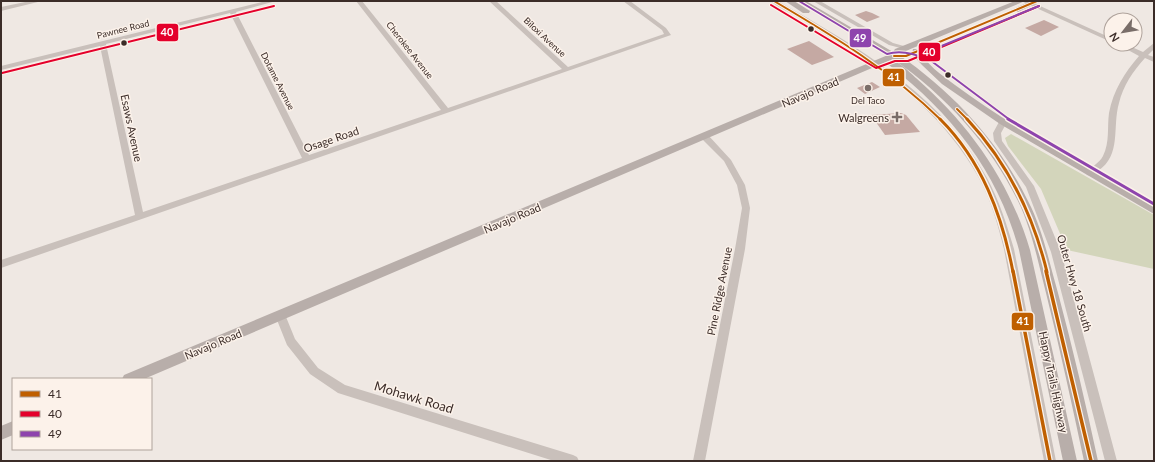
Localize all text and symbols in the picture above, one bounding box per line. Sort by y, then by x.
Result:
north arrow [1103,12,1143,52]
street label: Biloxi Avenue [522,15,568,59]
street label: Pawnee Road [96,17,150,41]
street label: Cherokee Avenue [384,19,436,81]
line badge: 40 [156,23,179,42]
unlabelled marker [806,24,816,34]
text: 40 [161,25,174,38]
line badge: 49 [849,28,872,48]
text: N [1106,30,1122,44]
text: 49 [854,31,866,44]
unlabelled marker [119,38,129,48]
line badge: 40 [918,42,941,62]
text: 40 [923,45,936,58]
street label: Dotame Avenue [259,50,297,112]
line badge: 41 [882,68,905,87]
text: 41 [888,70,900,83]
unlabelled marker [943,70,953,80]
street label: Navajo Road [780,74,840,110]
marker: Del Taco [863,83,873,93]
street label: Esaws Avenue [119,93,146,163]
place label: Del Taco [851,95,885,106]
place label: Walgreens [838,111,889,124]
marker: Walgreens [892,112,902,122]
street label: Osage Road [302,123,360,155]
street label: Navajo Road [482,200,542,236]
street label: Outer Hwy 18 South [1055,233,1095,333]
street label: Pine Ridge Avenue [704,245,734,336]
line badge: 41 [1011,312,1034,331]
text: 41 [1017,314,1029,327]
street label: Navajo Road [183,326,243,362]
street label: Happy Trails Highway [1037,330,1071,434]
street label: Mohawk Road [372,377,456,417]
legend [12,378,152,450]
text: 41 [48,386,62,401]
text: 40 [48,406,62,421]
text: 49 [48,426,62,441]

